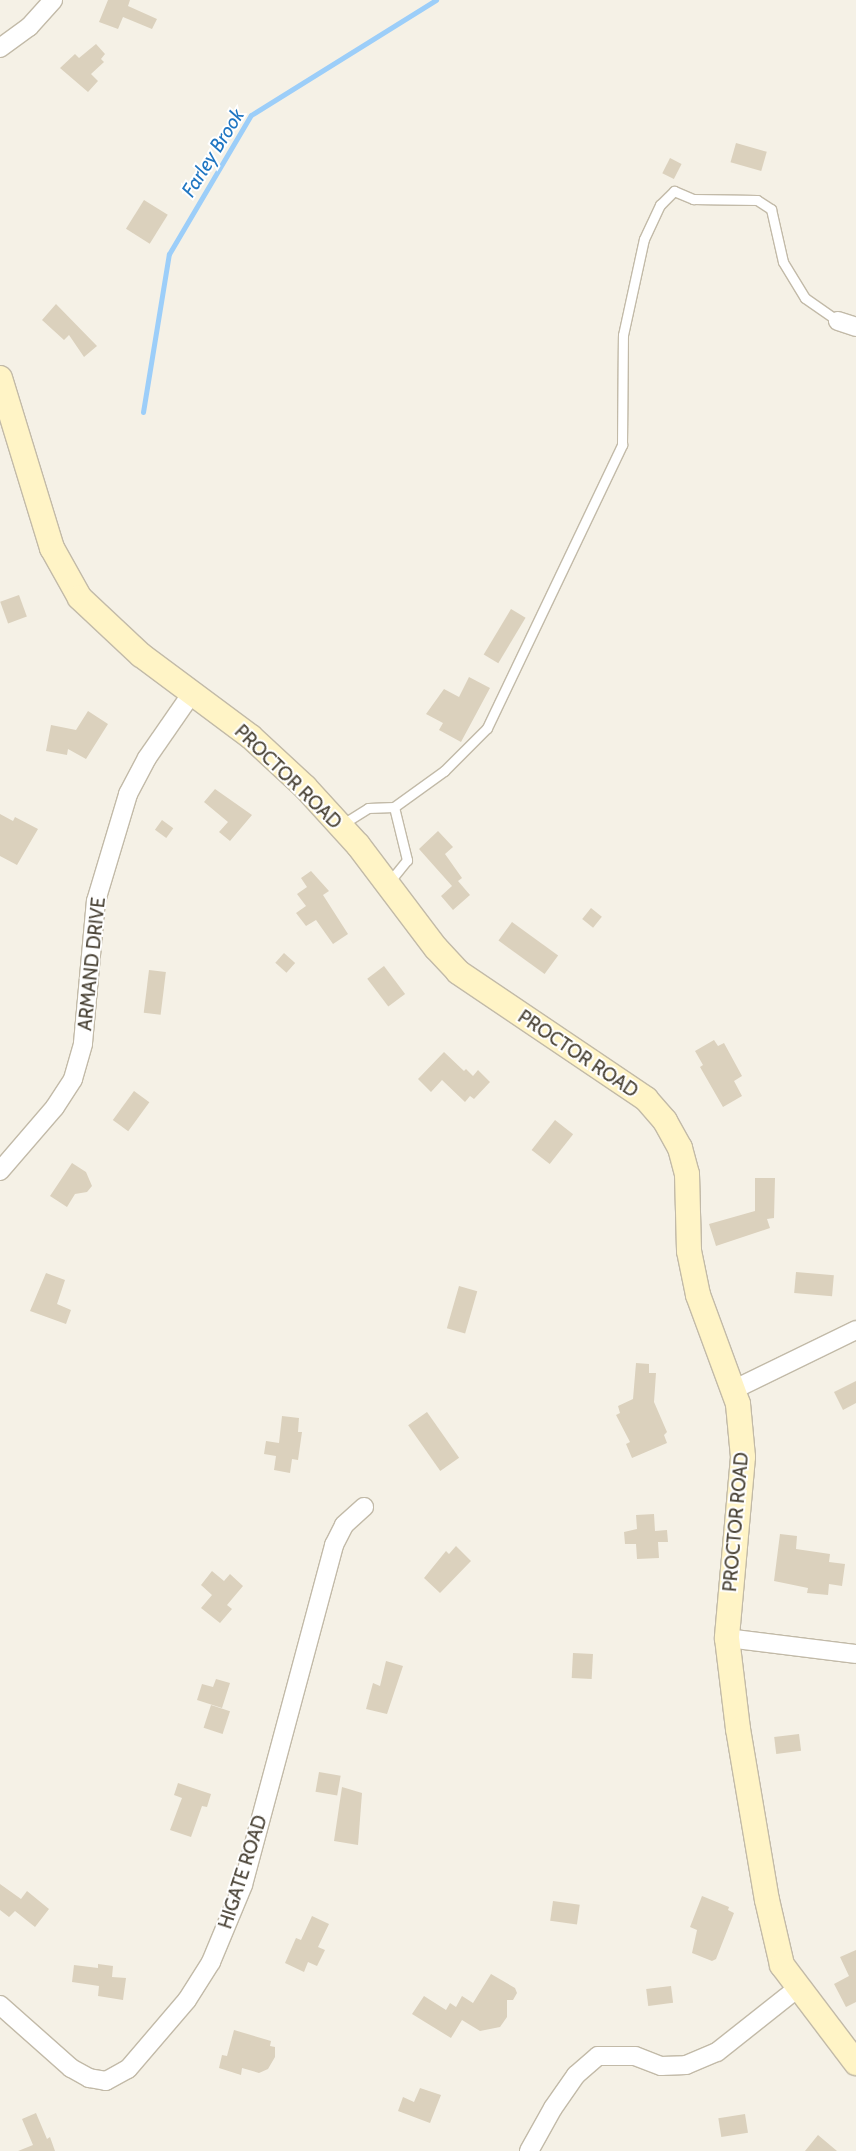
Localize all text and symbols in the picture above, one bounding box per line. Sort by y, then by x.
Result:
water label: Farley Brook [177,105,249,201]
street label: PROCTOR ROAD [230,720,346,834]
street label: ARMAND DRIVE [74,896,110,1032]
street label: PROCTOR ROAD [514,1005,642,1103]
street label: PROCTOR ROAD [719,1451,753,1593]
street label: HIGATE ROAD [214,1812,272,1932]

